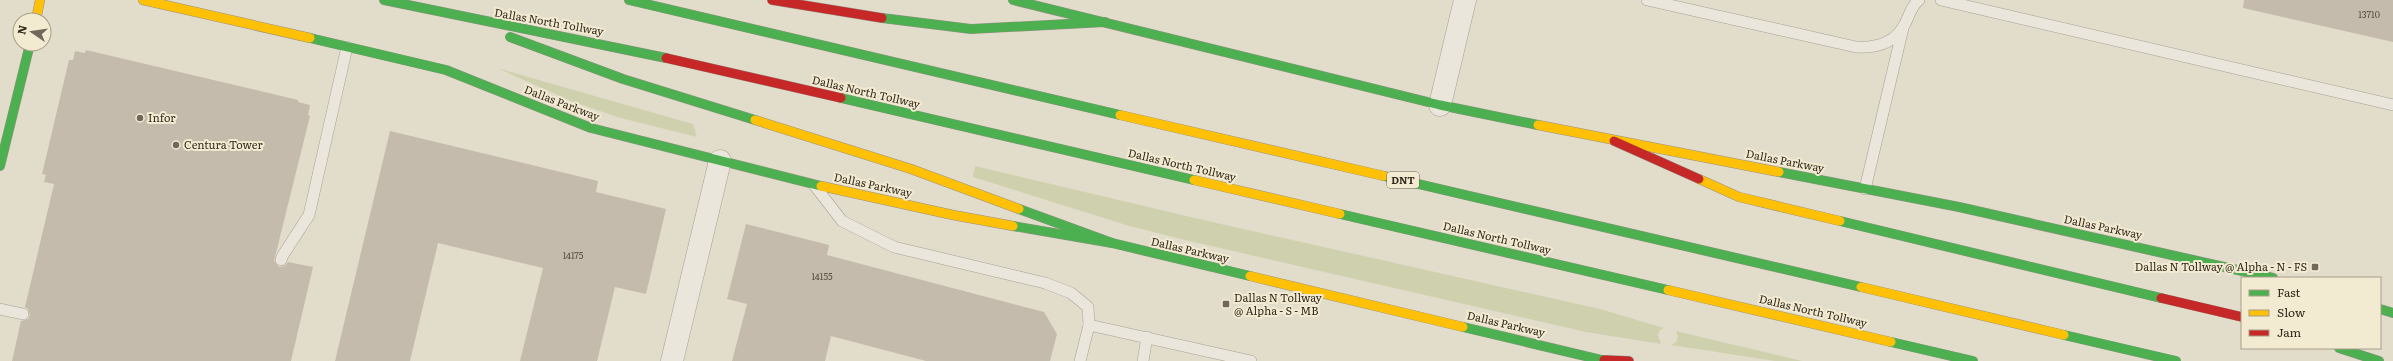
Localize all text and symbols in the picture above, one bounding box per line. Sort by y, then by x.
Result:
street label: Dallas North Tollway [493,4,606,39]
house number: 13710 [2358,7,2380,21]
north arrow [12,12,52,52]
text: N [12,23,30,36]
street label: Dallas North Tollway [811,71,923,111]
street label: Dallas Parkway [522,80,603,124]
place label: Infor [148,109,176,125]
marker: Infor [135,113,145,123]
place label: Centura Tower [184,136,263,152]
marker: Centura Tower [171,140,181,150]
street label: Dallas North Tollway [1127,144,1239,184]
street label: Dallas Parkway [1745,145,1826,176]
street label: Dallas Parkway [833,168,914,200]
road number: DNT [1387,172,1419,188]
street label: Dallas Parkway [2063,210,2144,242]
street label: Dallas North Tollway [1442,217,1554,257]
street label: Dallas Parkway [1150,232,1231,266]
house number: 14175 [563,248,584,262]
place label: Dallas N Tollway @ Alpha - N - FS [2135,258,2307,274]
marker: Dallas N Tollway @ Alpha - N - FS [2310,262,2320,272]
house number: 14155 [811,269,833,283]
legend [2241,277,2381,349]
text: Fast [2277,283,2301,301]
place label: Dallas N Tollway @ Alpha - S - MB [1234,289,1323,318]
street label: Dallas North Tollway [1758,290,1870,330]
marker: Dallas N Tollway @ Alpha - S - MB [1221,299,1231,309]
text: Slow [2277,303,2306,321]
street label: Dallas Parkway [1466,306,1547,340]
text: Jam [2277,323,2302,341]

